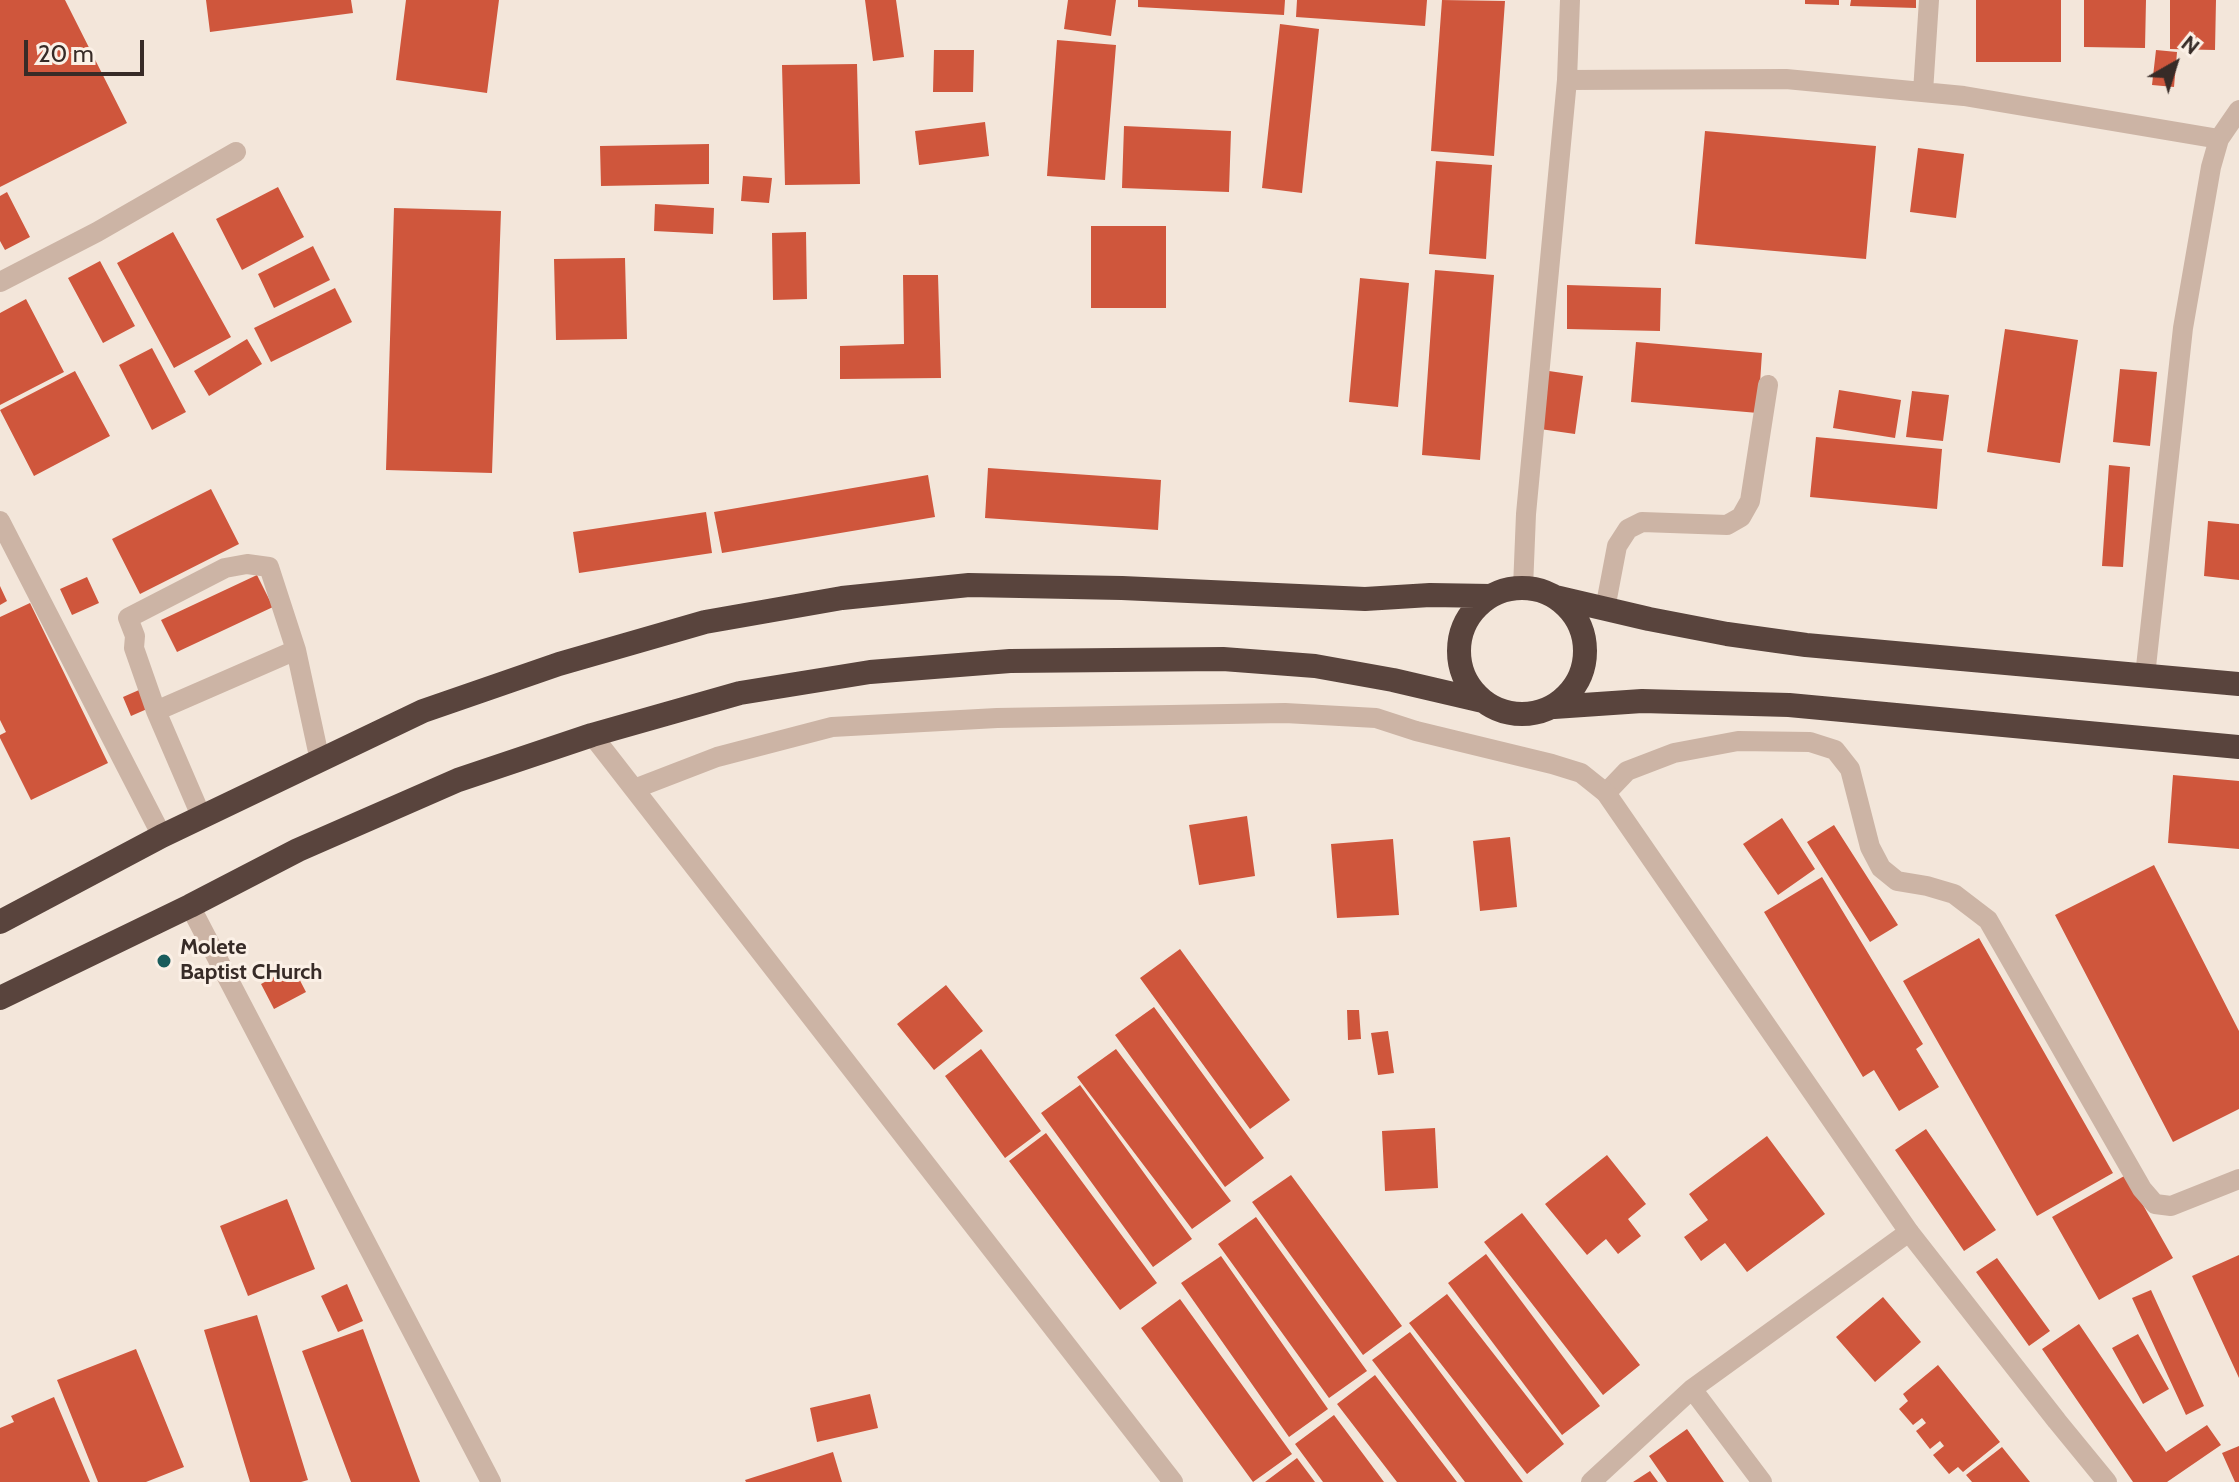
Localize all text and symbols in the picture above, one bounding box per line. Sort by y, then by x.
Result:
scale bar [28,24,148,74]
north arrow [2135,24,2215,104]
text: N [2176,30,2205,60]
text: 20 m [38,39,94,68]
place label: Molete Baptist CHurch [180,935,322,986]
marker: Molete Baptist CHurch [155,952,173,970]

